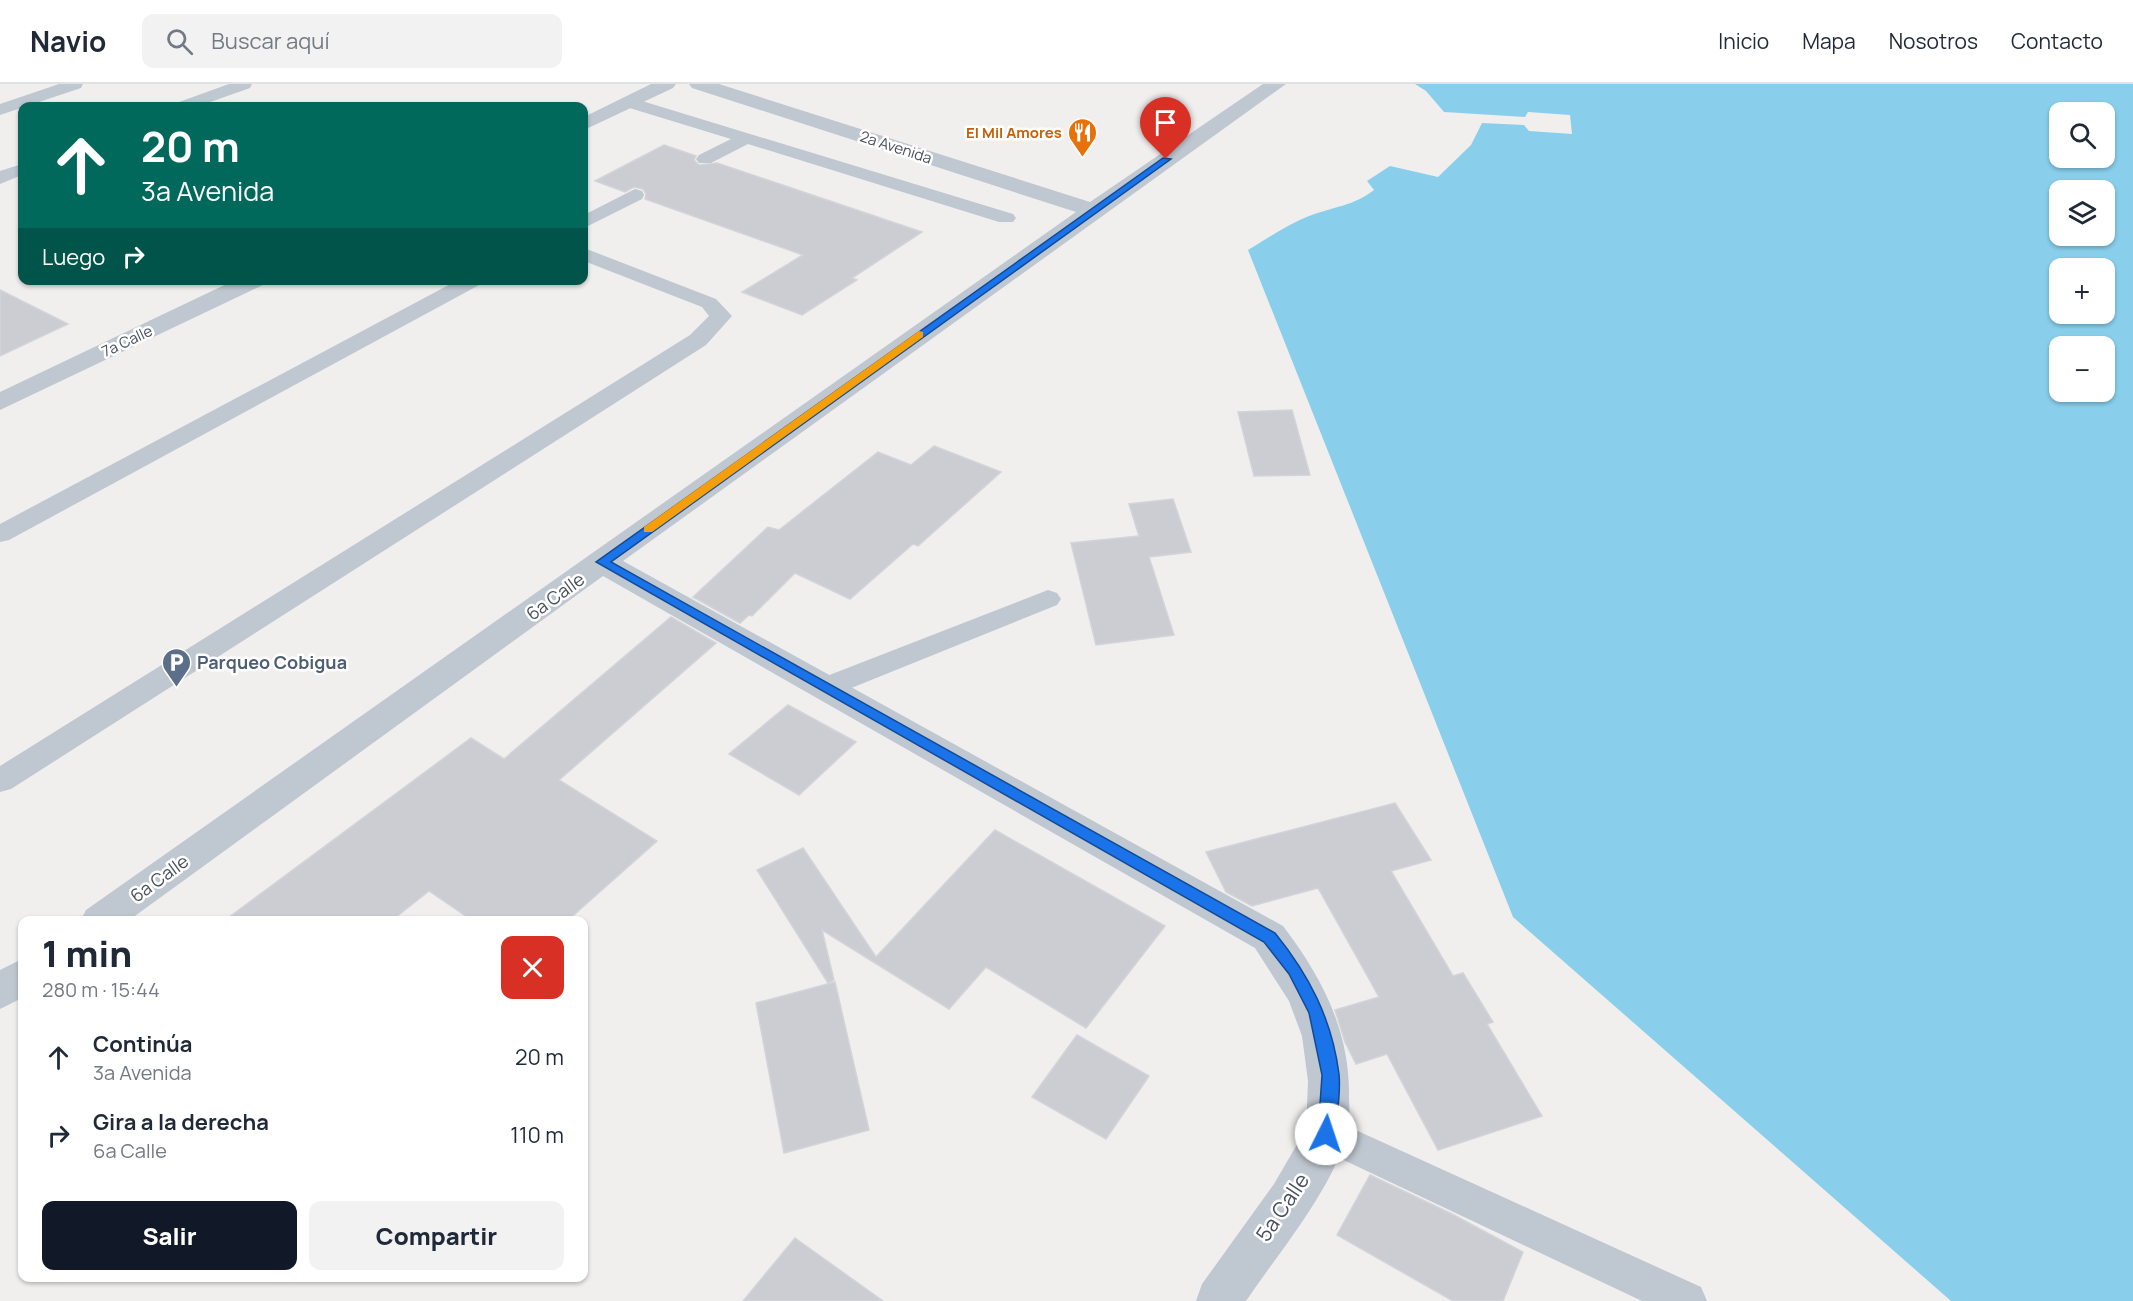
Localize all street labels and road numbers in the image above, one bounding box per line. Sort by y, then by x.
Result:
street label: 2a Avenida [857,126,935,168]
street label: 7a Calle [98,320,156,362]
street label: 6a Calle [521,567,589,625]
street label: 6a Calle [125,849,193,907]
street label: 5a Calle [1249,1167,1315,1247]

